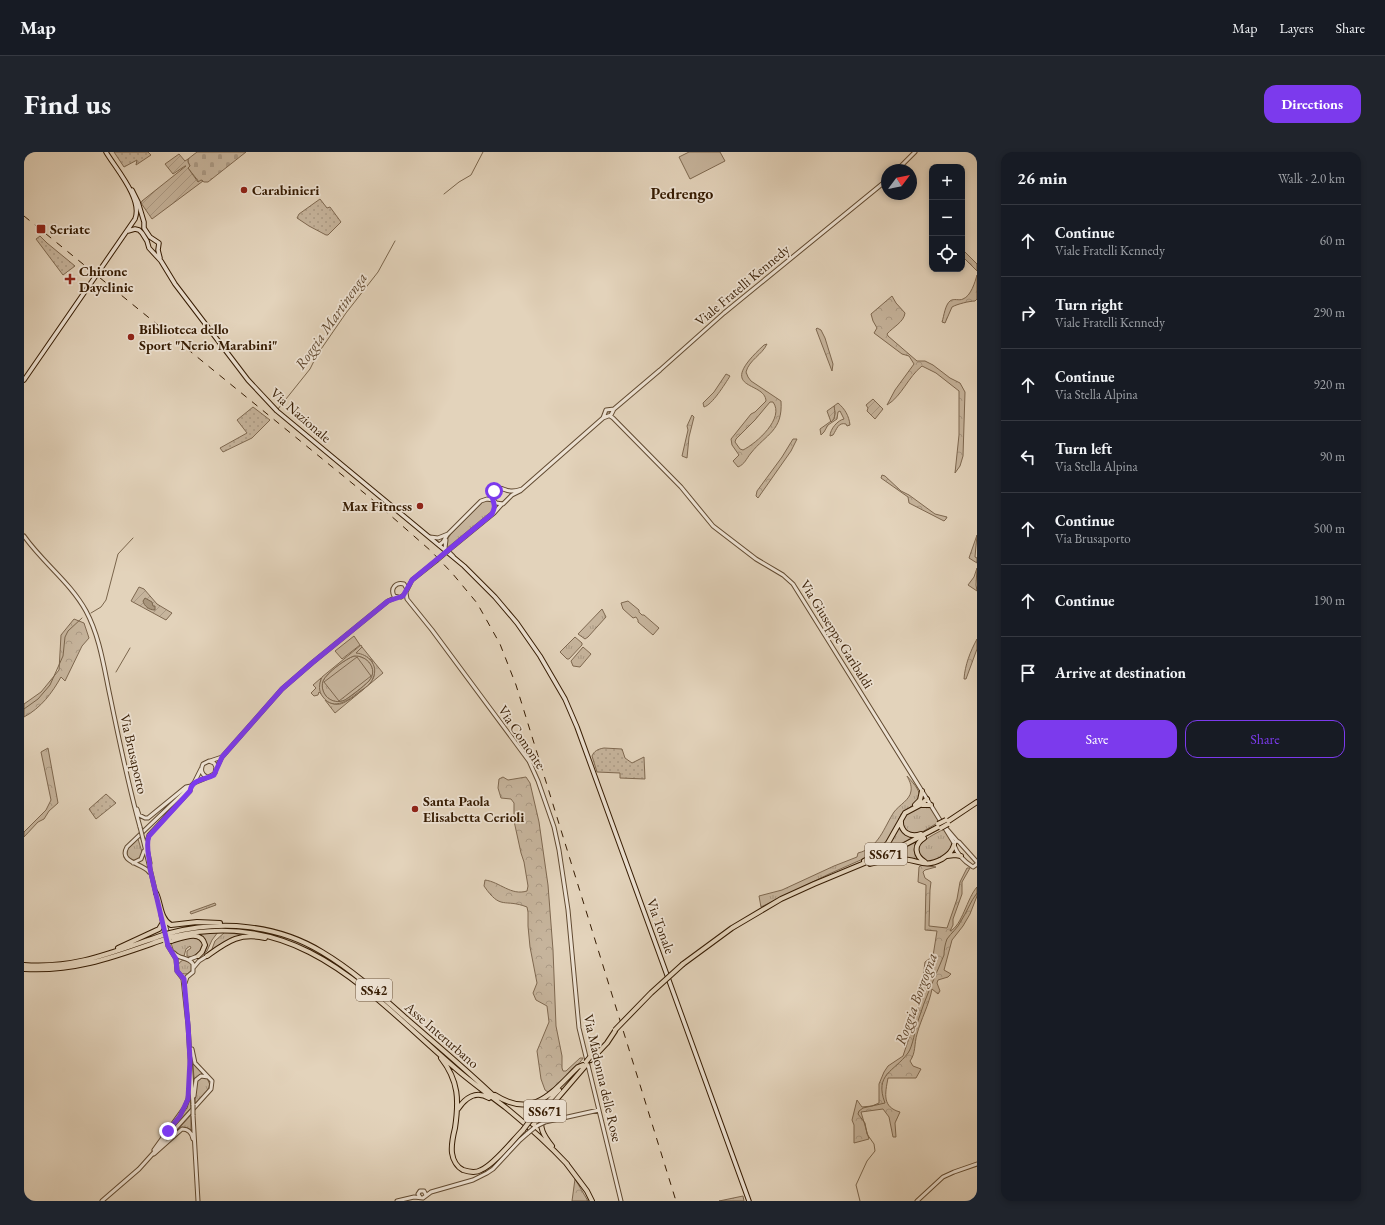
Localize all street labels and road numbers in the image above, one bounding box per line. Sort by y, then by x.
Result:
street label: Viale Fratelli Kennedy [691,240,794,330]
street label: Via Nazionale [267,384,336,447]
street label: Via Giuseppe Garibaldi [796,576,878,692]
street label: Via Comonte [494,702,550,773]
street label: Via Brusaporto [116,712,152,796]
road number: SS671 [865,843,907,865]
street label: Via Tonale [643,896,679,957]
road number: SS42 [356,979,392,1001]
street label: Asse Interurbano [400,997,483,1072]
street label: Via Madonna delle Rose [580,1012,627,1144]
road number: SS671 [524,1100,566,1122]

